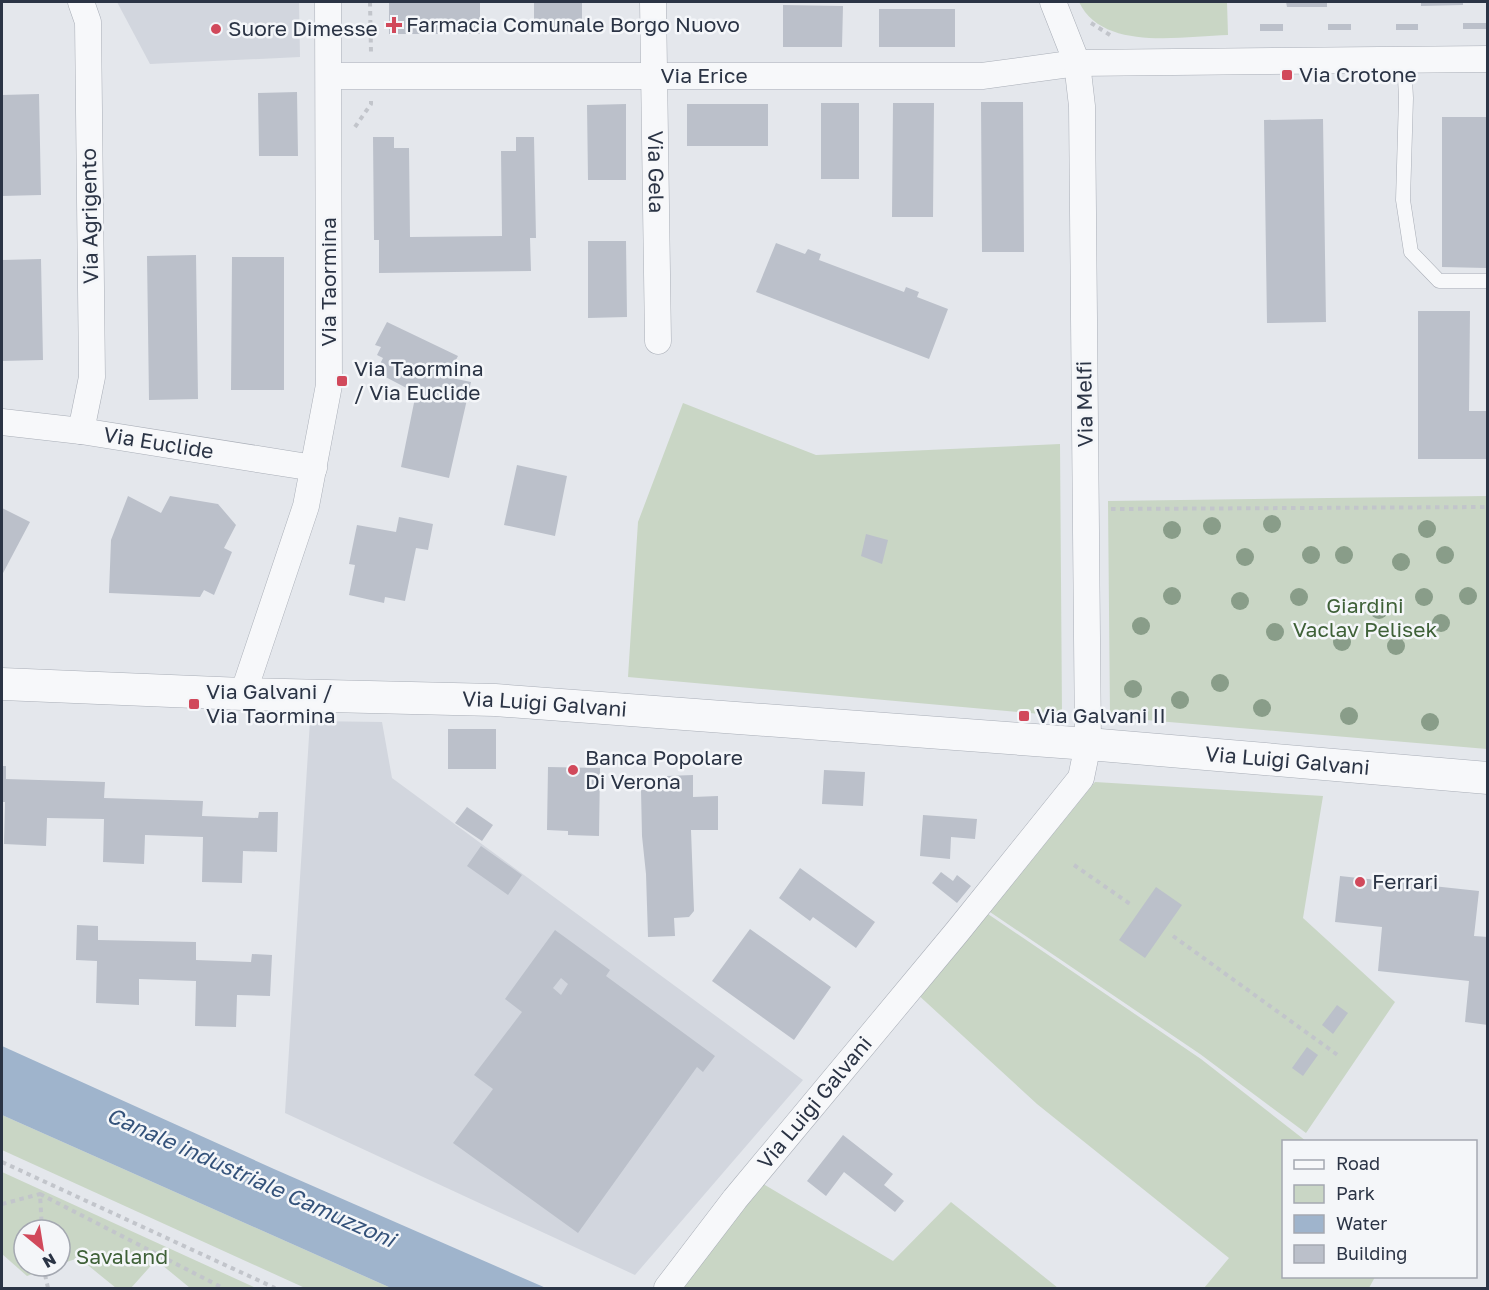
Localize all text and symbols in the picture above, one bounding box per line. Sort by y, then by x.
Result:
place label: Farmacia Comunale Borgo Nuovo [406,11,740,37]
place label: Suore Dimesse [228,15,378,41]
marker: Farmacia Comunale Borgo Nuovo [387,18,401,32]
marker: Suore Dimesse [209,22,223,36]
place label: Via Crotone [1299,61,1417,87]
street label: Via Erice [660,62,748,88]
marker: Via Crotone [1280,68,1294,82]
street label: Via Gela [643,131,670,213]
street label: Via Agrigento [75,148,103,284]
street label: Via Taormina [315,217,341,347]
place label: Via Taormina / Via Euclide [354,355,484,405]
street label: Via Melfi [1070,360,1098,448]
marker: Via Taormina / Via Euclide [335,374,349,388]
street label: Via Euclide [102,421,216,464]
park label: Giardini Vaclav Pelisek [1293,592,1437,642]
place label: Via Galvani / Via Taormina [206,678,336,728]
street label: Via Luigi Galvani [462,685,628,722]
marker: Via Galvani / Via Taormina [187,697,201,711]
place label: Via Galvani II [1036,702,1166,728]
marker: Via Galvani II [1017,709,1031,723]
street label: Via Luigi Galvani [1204,740,1371,780]
place label: Banca Popolare Di Verona [585,744,743,794]
marker: Banca Popolare Di Verona [566,763,580,777]
place label: Ferrari [1372,868,1438,894]
marker: Ferrari [1353,875,1367,889]
street label: Via Luigi Galvani [751,1030,877,1174]
water label: Canale industriale Camuzzoni [103,1101,402,1254]
legend [1282,1140,1477,1278]
text: Road [1336,1152,1380,1174]
text: Park [1336,1182,1375,1204]
text: Water [1336,1212,1387,1234]
north arrow [12,1218,72,1278]
text: Building [1336,1242,1407,1264]
park label: Savaland [76,1243,168,1269]
text: N [39,1249,60,1273]

